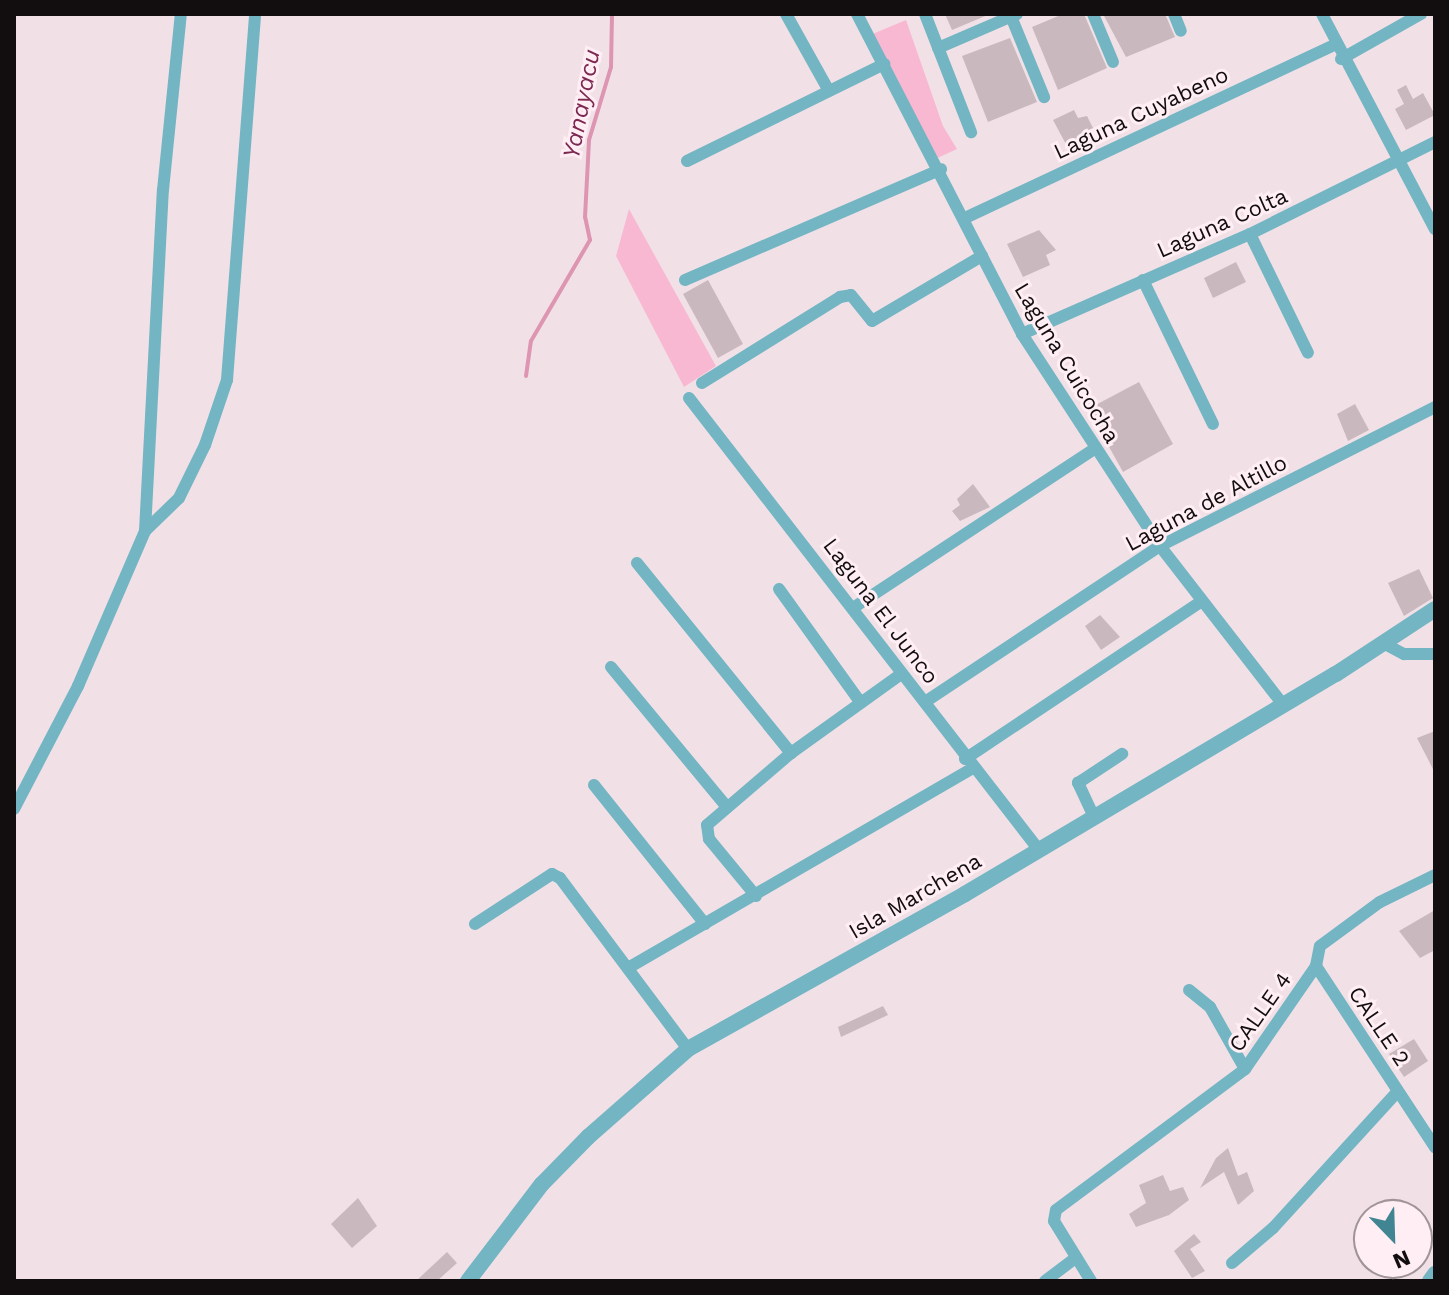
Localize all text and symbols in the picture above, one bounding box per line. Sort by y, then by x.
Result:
water label: Yanayacu [557,47,607,161]
street label: Laguna Cuyabeno [1049,61,1233,165]
street label: Laguna Colta [1152,182,1292,264]
street label: Laguna Cuicocha [1009,278,1125,448]
street label: Laguna de Altillo [1120,449,1292,557]
street label: Laguna El Junco [817,532,945,690]
street label: Isla Marchena [844,847,986,945]
street label: CALLE 4 [1223,967,1297,1057]
street label: CALLE 2 [1343,981,1415,1071]
north arrow [1353,1199,1433,1279]
text: N [1389,1245,1414,1274]

